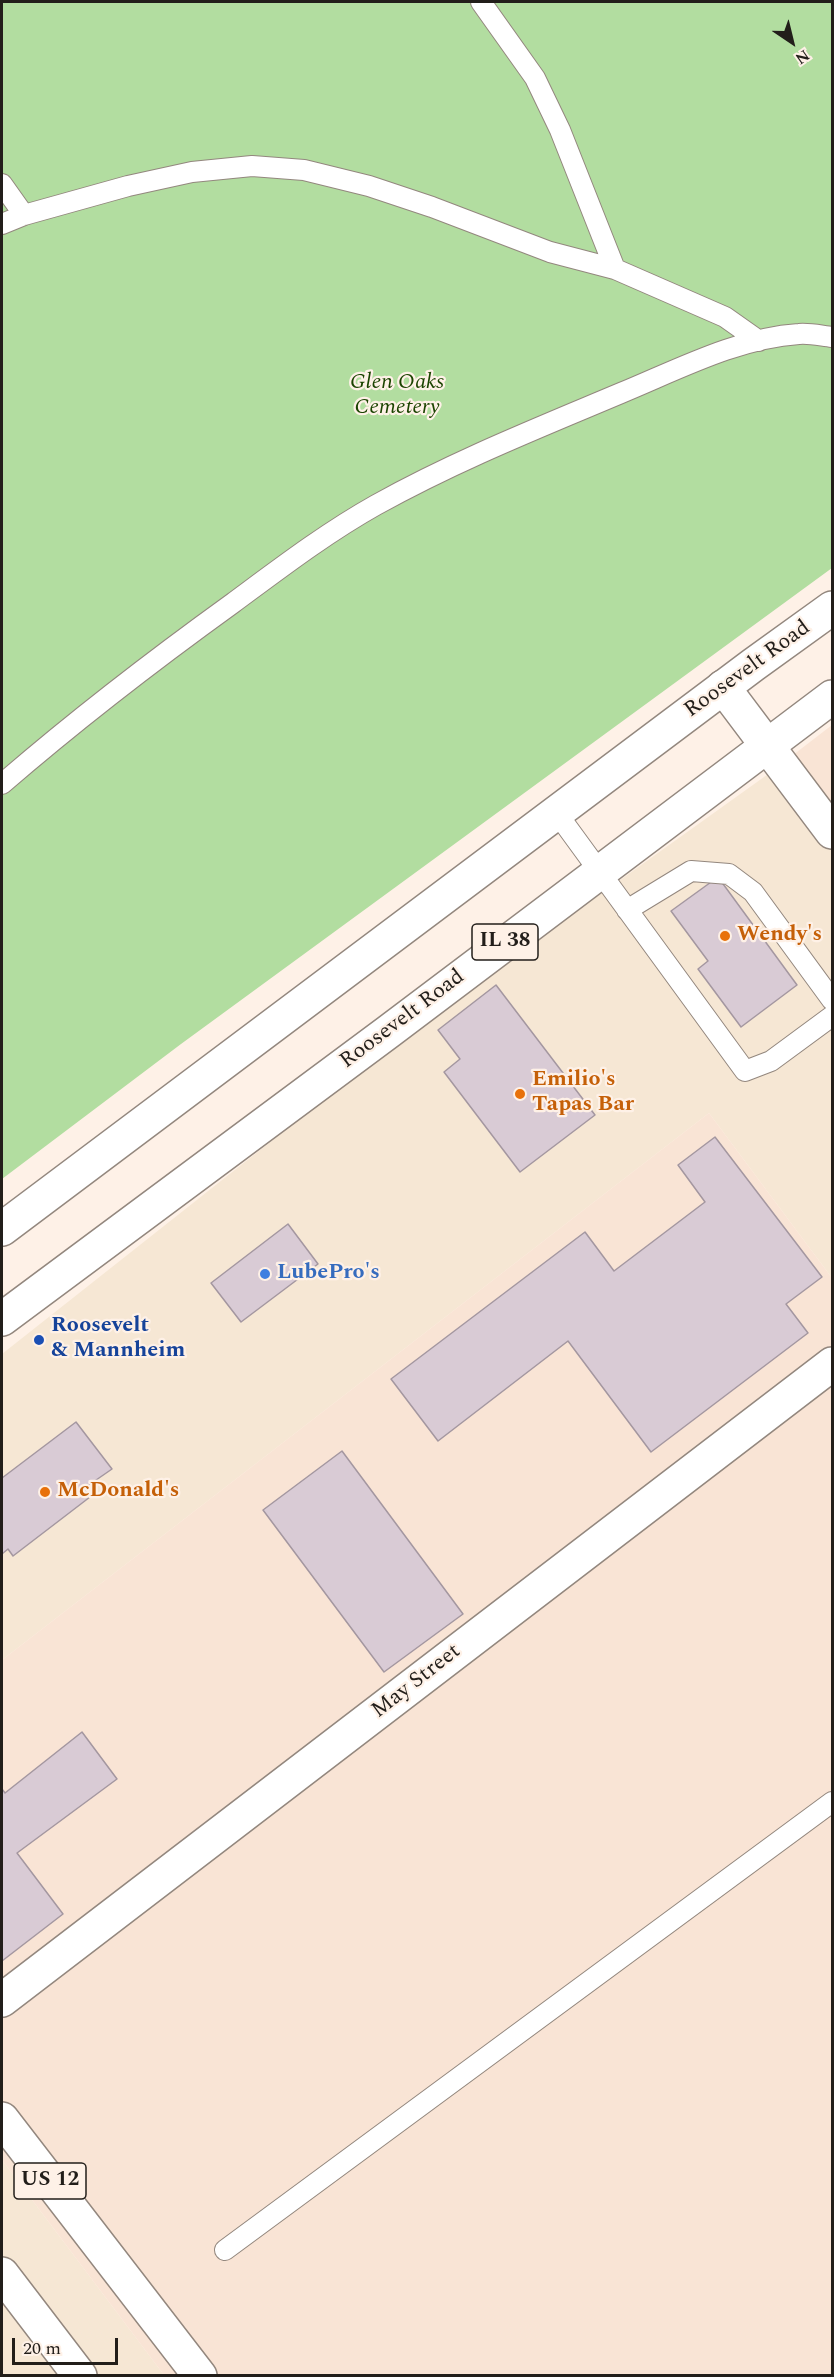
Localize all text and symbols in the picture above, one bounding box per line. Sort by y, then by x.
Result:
north arrow [762,12,822,72]
text: N [790,43,815,70]
park label: Glen Oaks Cemetery [350,371,444,422]
street label: Roosevelt Road [680,615,816,725]
place label: Wendy's [737,923,822,949]
road number: IL 38 [472,924,538,960]
marker: Wendy's [718,929,732,943]
street label: Roosevelt Road [336,965,470,1075]
place label: Emilio's Tapas Bar [532,1068,634,1120]
marker: Emilio's Tapas Bar [513,1087,527,1101]
place label: LubePro's [277,1261,380,1287]
marker: LubePro's [258,1267,272,1281]
place label: Roosevelt & Mannheim [51,1314,185,1366]
marker: Roosevelt & Mannheim [32,1333,46,1347]
place label: McDonald's [57,1479,179,1505]
marker: McDonald's [38,1485,52,1499]
street label: May Street [367,1639,467,1725]
road number: US 12 [14,2163,86,2199]
scale bar [15,2326,122,2364]
text: 20 m [23,2335,61,2362]

